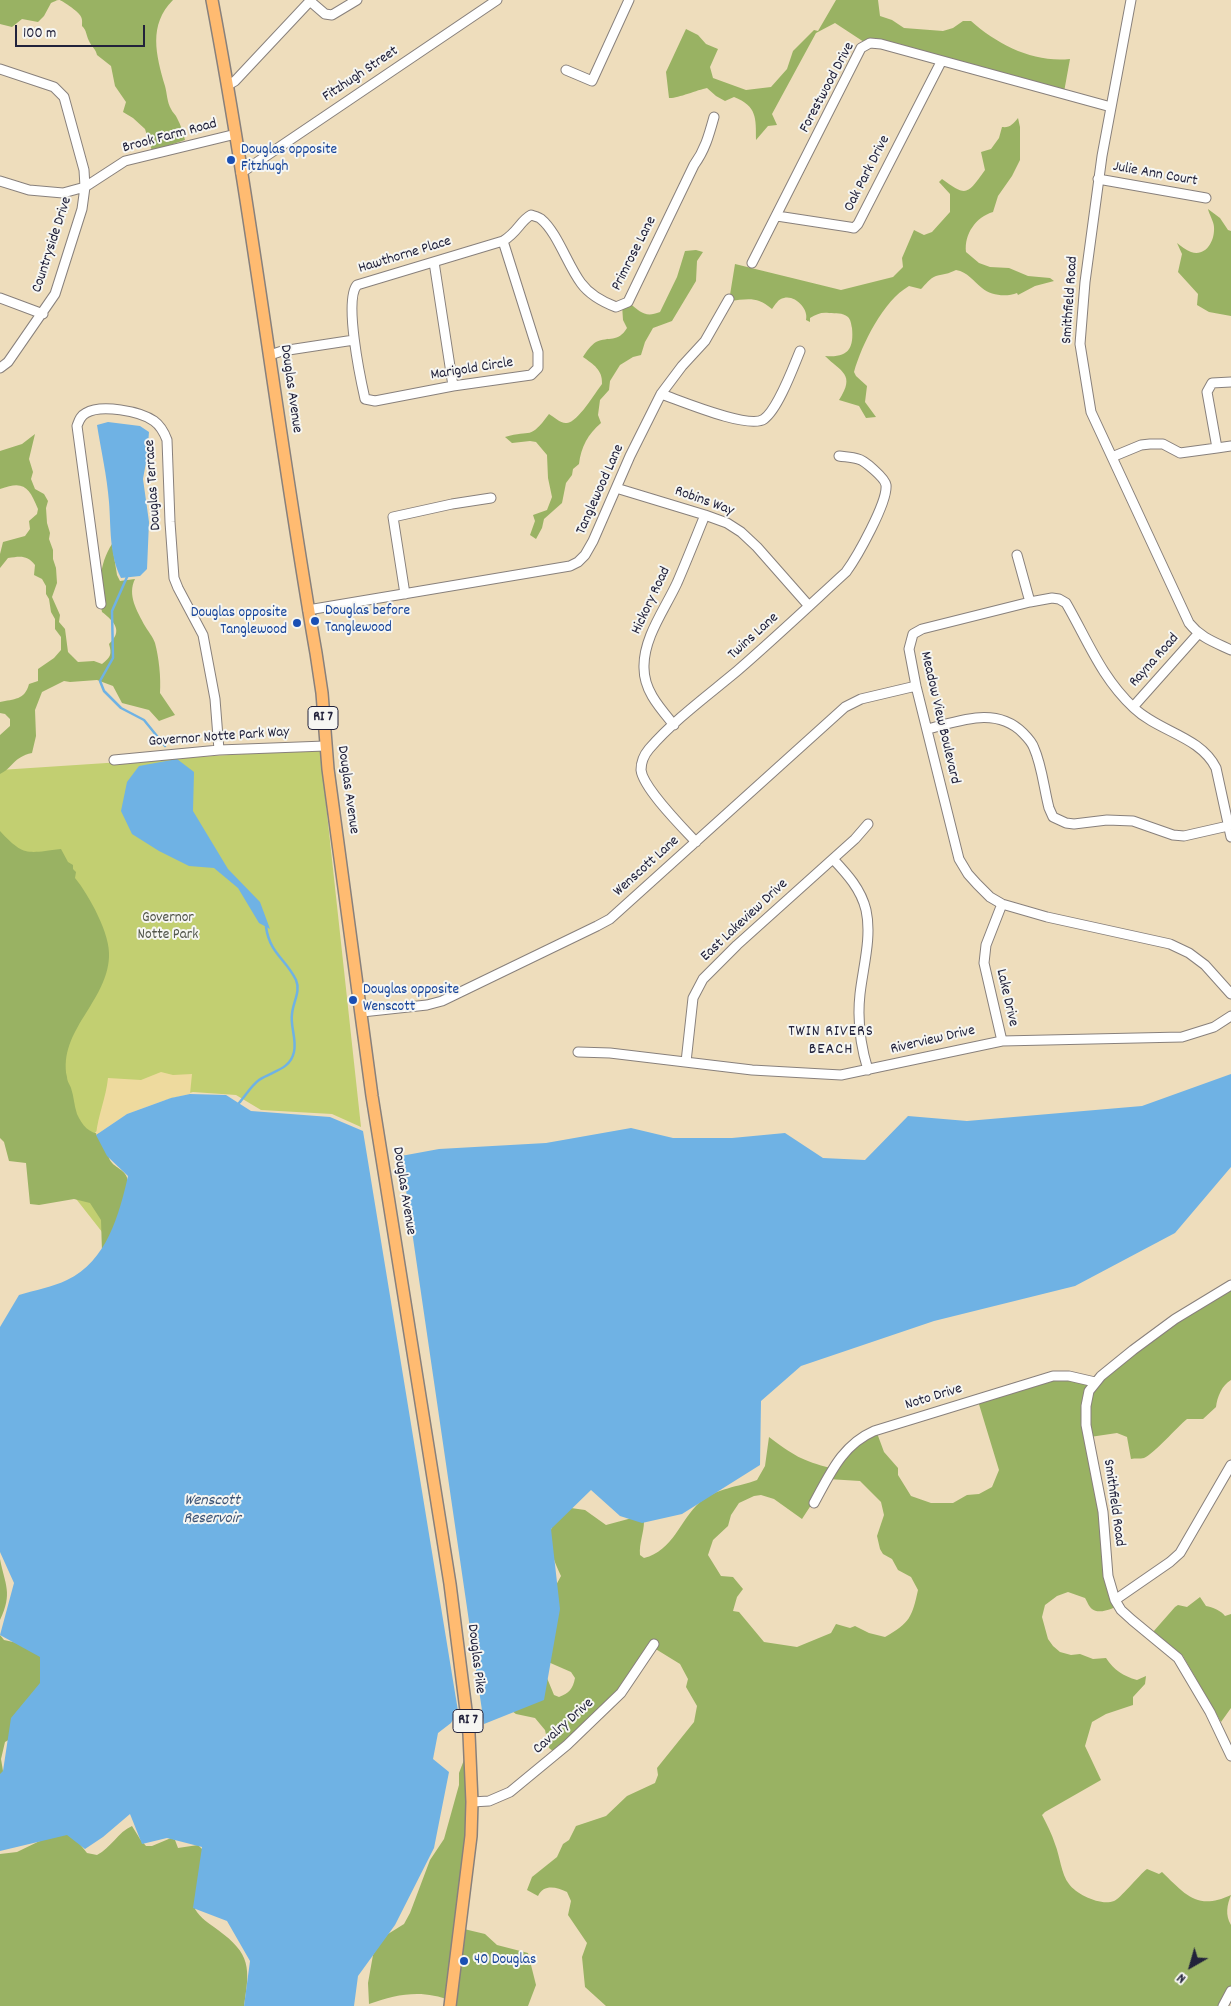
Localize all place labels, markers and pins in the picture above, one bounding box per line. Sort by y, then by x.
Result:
place label: Douglas opposite Fitzhugh [241,142,337,177]
marker: Douglas opposite Fitzhugh [225,154,237,166]
place label: Douglas before Tanglewood [325,603,410,638]
place label: Douglas opposite Tanglewood [191,605,287,640]
marker: Douglas before Tanglewood [309,615,321,627]
marker: Douglas opposite Tanglewood [291,617,303,629]
place label: Douglas opposite Wenscott [363,982,459,1017]
marker: Douglas opposite Wenscott [347,994,359,1006]
place label: 40 Douglas [474,1952,536,1970]
marker: 40 Douglas [458,1955,470,1967]

